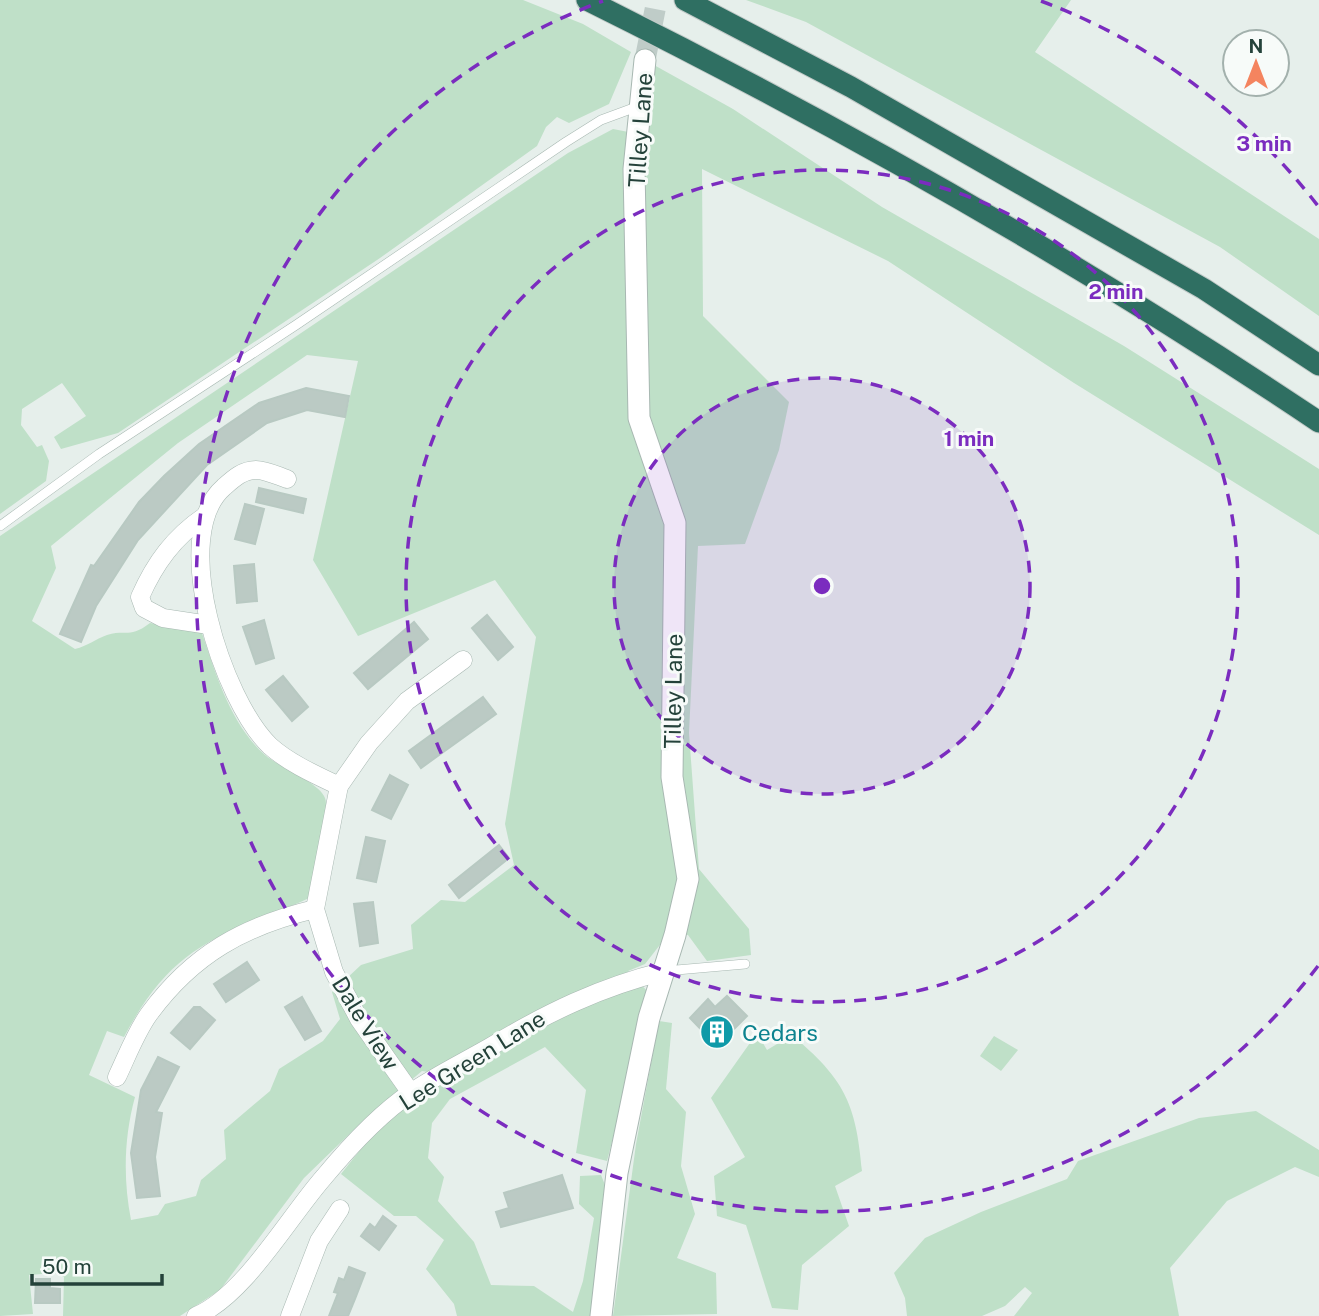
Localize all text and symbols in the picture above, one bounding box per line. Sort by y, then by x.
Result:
north arrow [1221,28,1291,98]
text: N [1249,35,1263,57]
street label: Tilley Lane [623,72,657,188]
text: 3 min [1236,131,1292,156]
text: 2 min [1088,279,1144,304]
text: 1 min [944,426,994,451]
centre of rings [810,574,834,598]
street label: Tilley Lane [658,633,688,749]
street label: Dale View [327,971,405,1075]
street label: Lee Green Lane [394,1004,550,1116]
building icon: Cedars [698,1013,736,1051]
place label: Cedars [742,1019,818,1046]
scale bar [32,1242,161,1286]
text: 50 m [42,1254,92,1279]

